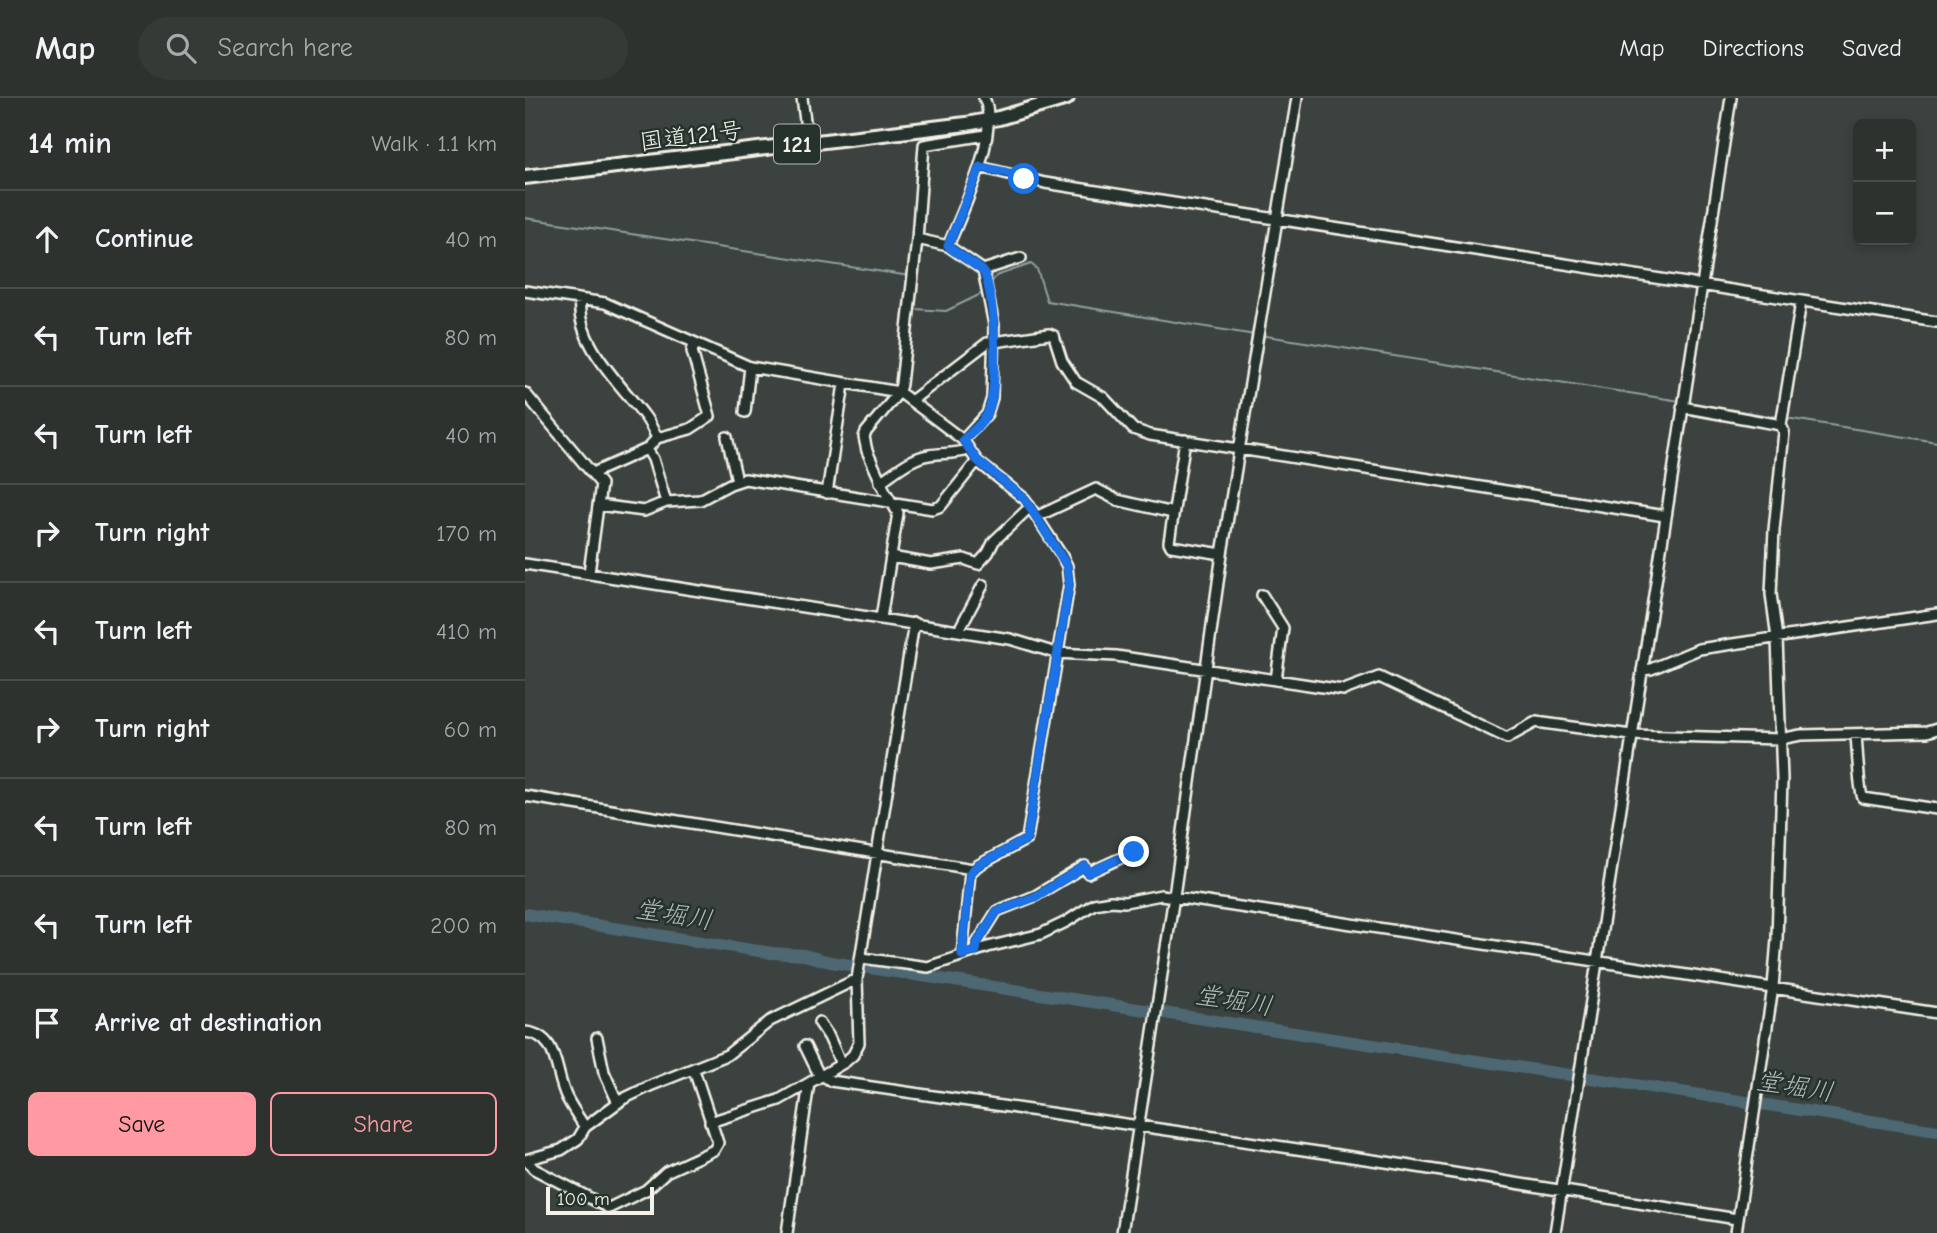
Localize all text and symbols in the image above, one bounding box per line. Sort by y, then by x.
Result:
search box [138,17,628,80]
text: Map [35,29,96,67]
icon: search [162,29,200,67]
text: Search here [218,33,353,63]
text: Map [1619,34,1665,62]
text: Directions [1703,34,1804,62]
text: Saved [1842,34,1902,62]
street label: 国道121号 [638,116,744,156]
map controls [1853,119,1916,245]
button: + [1853,119,1916,182]
road number: 121 [774,124,820,164]
text: 14 min [28,126,112,161]
text: Walk · 1.1 km [372,130,497,157]
route start [1008,163,1039,194]
button: − [1853,182,1916,245]
icon: ahead [28,220,66,258]
text: Continue [95,224,193,254]
text: 40 m [445,226,497,253]
icon: left [28,318,66,356]
text: Turn left [95,322,192,352]
text: 80 m [444,324,497,351]
icon: left [28,416,66,454]
text: Turn left [95,420,192,450]
text: 40 m [445,422,497,449]
icon: right [28,514,66,552]
text: Turn right [95,518,209,548]
text: 170 m [436,520,497,547]
icon: left [28,612,66,650]
text: Turn left [95,616,192,646]
text: 410 m [436,618,497,645]
icon: right [28,710,66,748]
text: Turn right [95,714,209,744]
text: 60 m [444,716,497,743]
icon: left [28,808,66,846]
text: Turn left [95,812,192,842]
text: 80 m [444,814,497,841]
route end [1118,836,1149,867]
water label: 堂堀川 [633,894,715,936]
icon: left [28,906,66,944]
text: Turn left [95,910,192,940]
text: 200 m [430,912,497,939]
water label: 堂堀川 [1193,980,1275,1022]
icon: arrive [28,1004,66,1042]
text: Arrive at destination [95,1008,322,1038]
water label: 堂堀川 [1754,1066,1836,1108]
button: Save [28,1092,256,1156]
button: Share [270,1092,497,1156]
scale bar [546,1184,655,1216]
text: 100 m [557,1188,610,1210]

